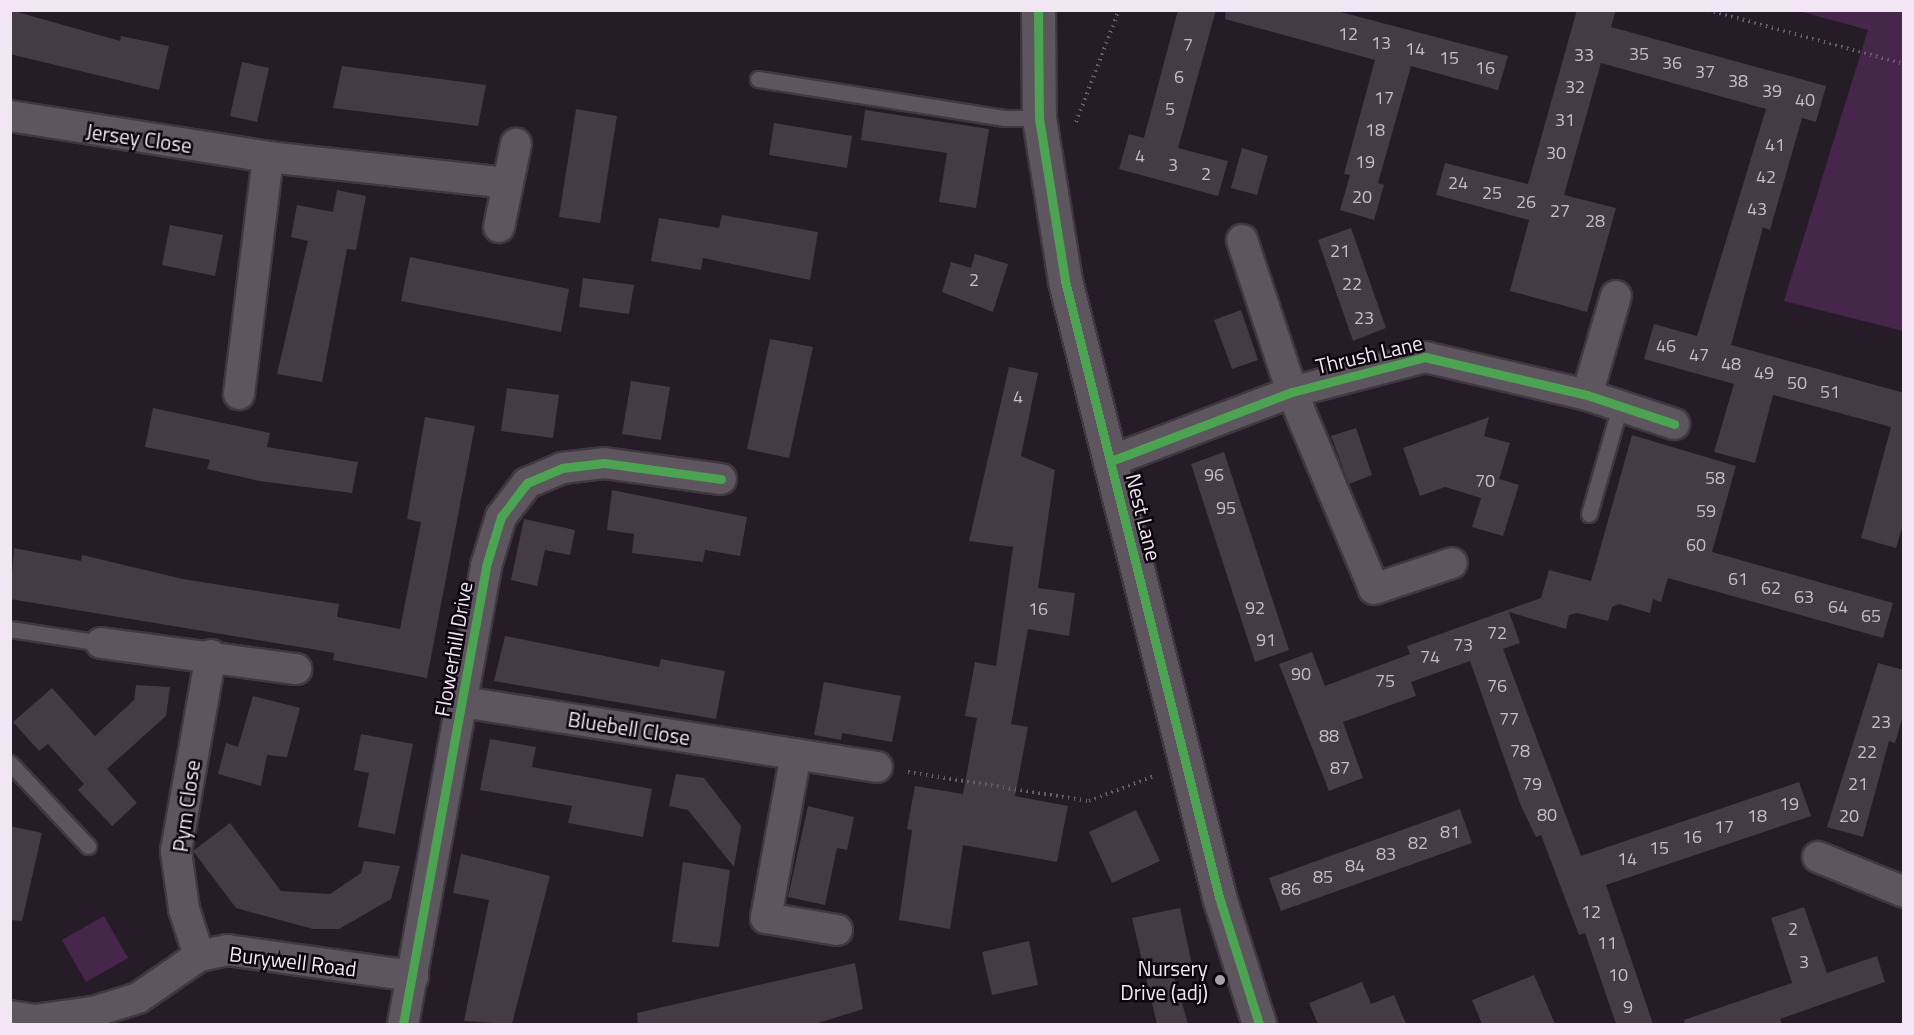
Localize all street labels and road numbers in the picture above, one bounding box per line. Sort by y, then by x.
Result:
street label: Jersey Close [85,118,193,158]
street label: Thrush Lane [1313,329,1425,379]
street label: Nest Lane [1121,471,1167,563]
street label: Flowerhill Drive [429,579,477,719]
street label: Bluebell Close [566,706,692,750]
street label: Pym Close [167,758,205,854]
street label: Burywell Road [228,941,358,981]

